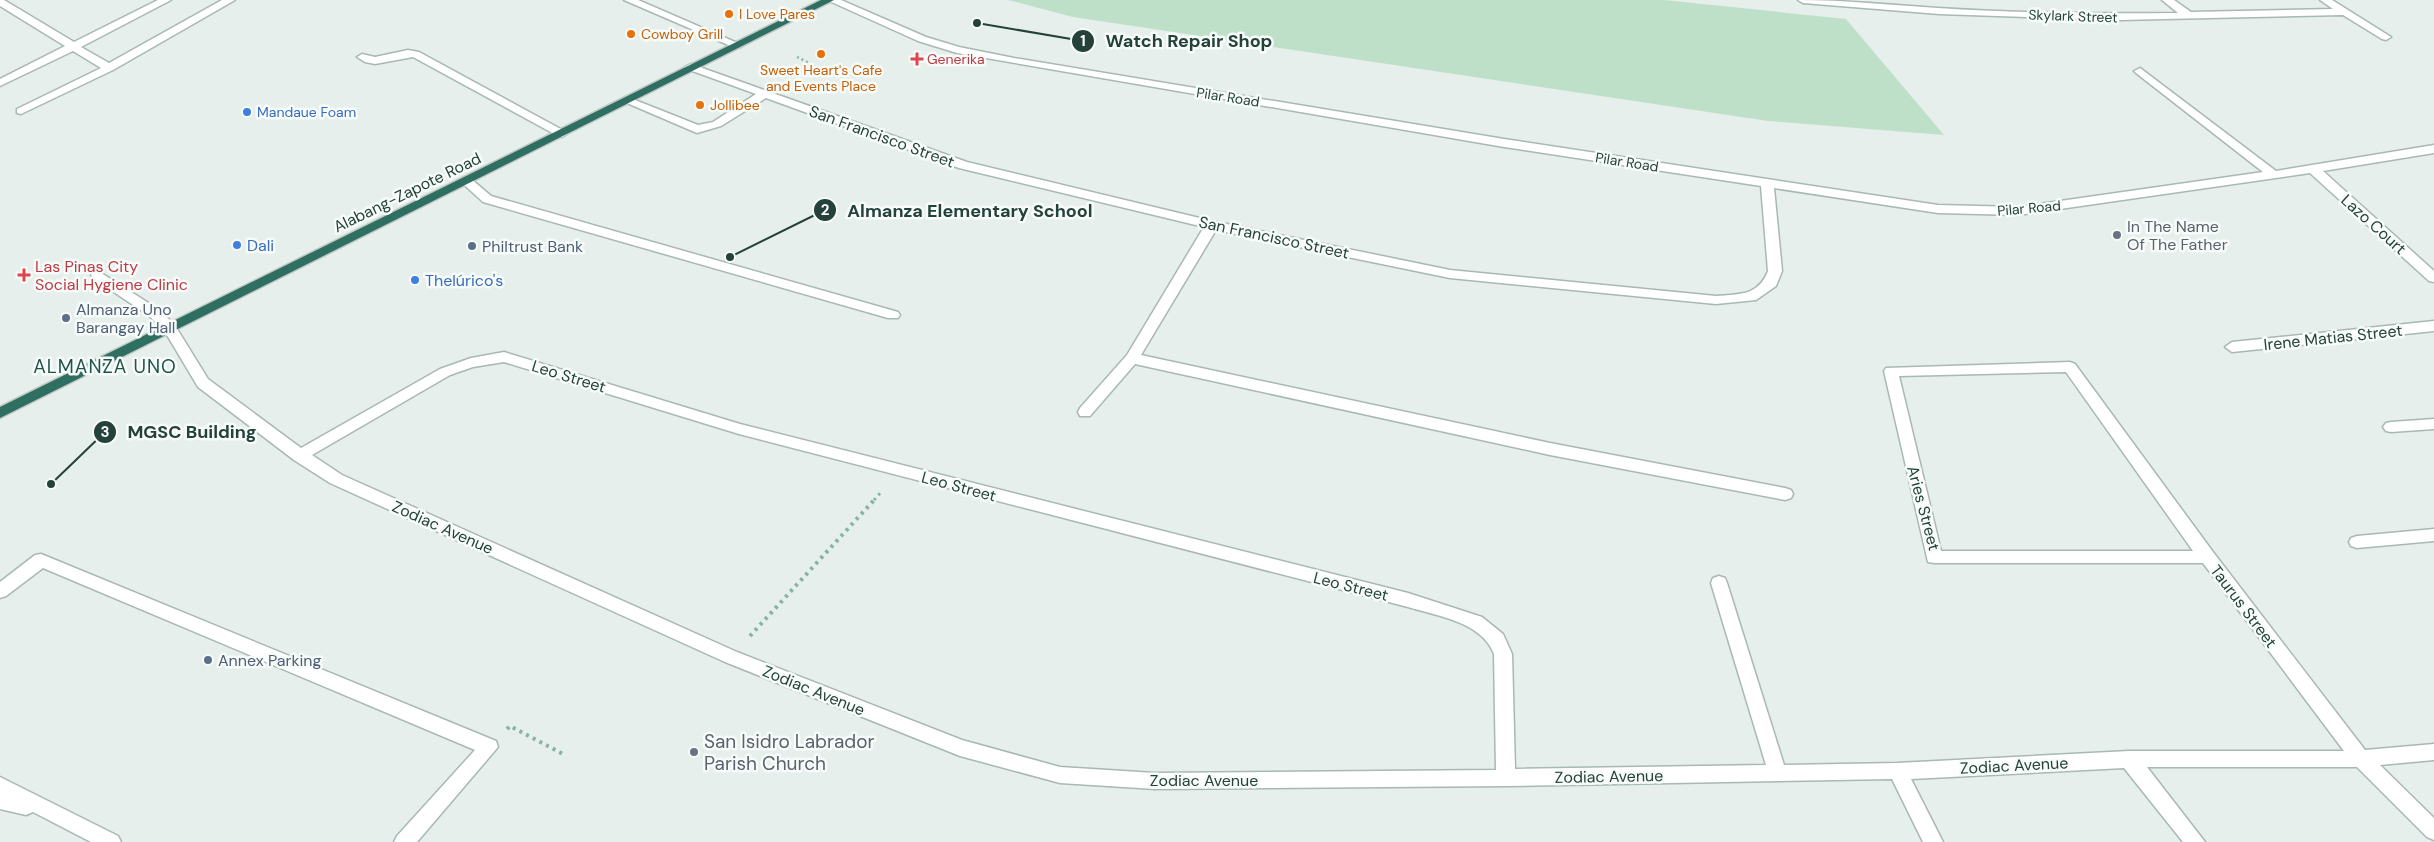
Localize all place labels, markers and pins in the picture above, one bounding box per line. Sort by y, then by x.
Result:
place label: I Love Pares [739,5,815,23]
marker: I Love Pares [723,8,735,20]
callout: Watch Repair Shop [1070,24,1282,57]
place label: Cowboy Grill [641,25,723,43]
marker: Cowboy Grill [625,28,637,40]
marker: Sweet Heart's Cafe and Events Place [815,48,827,60]
place label: Generika [927,50,985,68]
marker: Generika [911,53,923,65]
place label: Sweet Heart's Cafe and Events Place [760,61,882,95]
place label: Jollibee [710,96,760,114]
marker: Jollibee [694,99,706,111]
place label: Mandaue Foam [257,103,356,121]
marker: Mandaue Foam [241,106,253,118]
callout: Almanza Elementary School [812,194,1103,227]
place label: In The Name Of The Father [2127,216,2228,255]
marker: In The Name Of The Father [2111,229,2123,241]
place label: Dali [247,235,274,256]
place label: Philtrust Bank [482,236,583,257]
marker: Dali [231,239,243,251]
marker: Philtrust Bank [466,240,478,252]
place label: Las Pinas City Social Hygiene Clinic [35,256,188,295]
marker: Las Pinas City Social Hygiene Clinic [17,268,31,282]
place label: Thelúrico's [425,270,503,291]
marker: Thelúrico's [409,274,421,286]
place label: Almanza Uno Barangay Hall [76,299,175,338]
marker: Almanza Uno Barangay Hall [60,312,72,324]
callout: MGSC Building [93,415,267,448]
place label: Annex Parking [218,650,322,671]
marker: Annex Parking [202,654,214,666]
place label: San Isidro Labrador Parish Church [704,729,875,776]
marker: San Isidro Labrador Parish Church [688,746,700,758]

